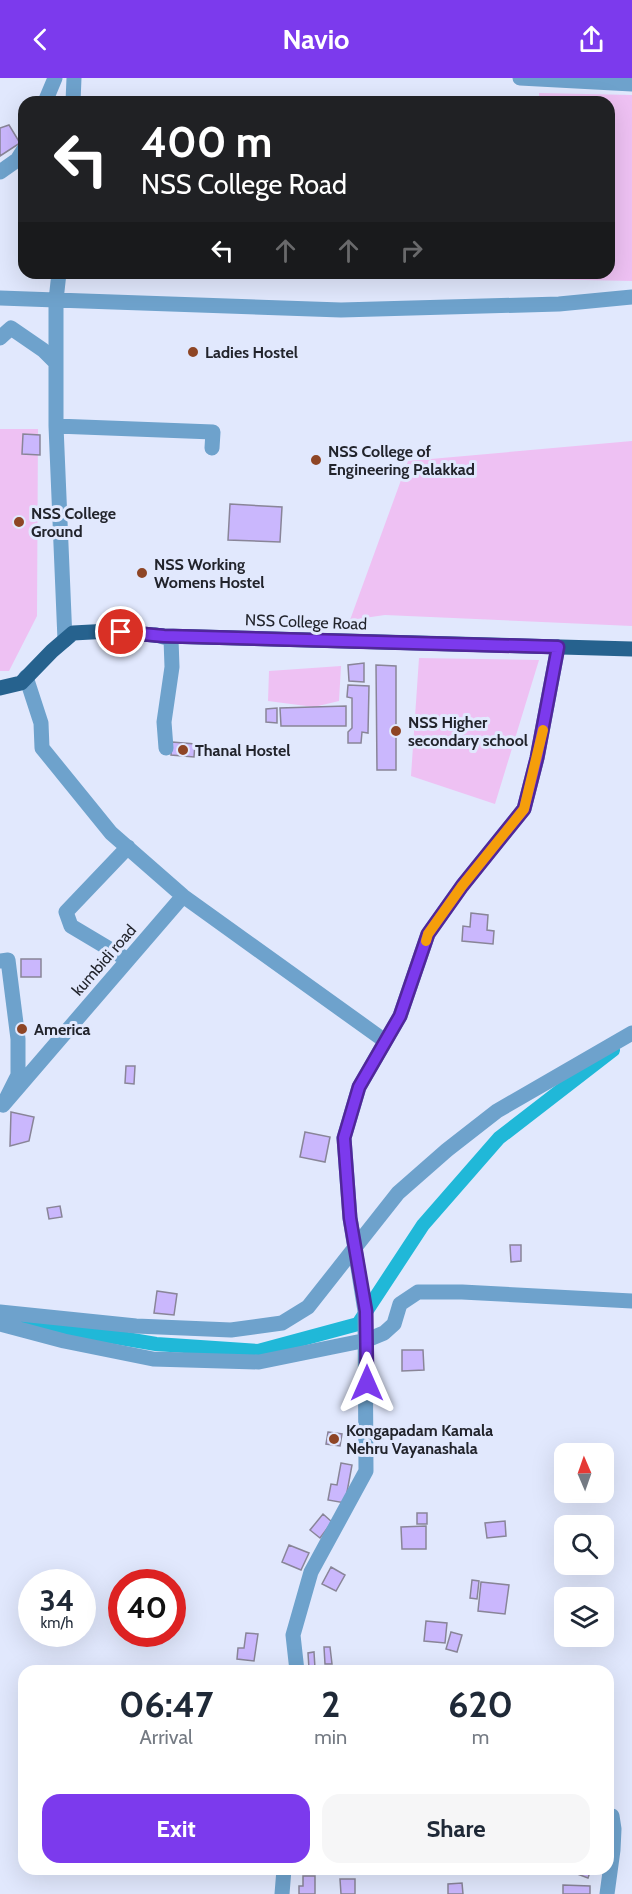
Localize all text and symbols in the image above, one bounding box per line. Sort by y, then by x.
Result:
icon: back [24,23,57,56]
text: Navio [282,23,350,56]
icon: share [575,23,608,56]
text: 400 m [141,116,272,168]
icon: left [42,120,120,198]
text: NSS College Road [141,168,347,201]
icon: left [206,234,239,267]
icon: ahead [269,234,302,267]
icon: ahead [332,234,365,267]
icon: right [395,234,428,267]
place label: Ladies Hostel [205,343,298,362]
marker: Ladies Hostel [186,345,200,359]
place label: NSS College of Engineering Palakkad [328,442,475,479]
marker: NSS College of Engineering Palakkad [309,453,323,467]
place label: NSS College Ground [31,504,116,541]
marker: NSS College Ground [12,515,26,529]
place label: NSS Working Womens Hostel [154,555,265,592]
marker: NSS Working Womens Hostel [135,566,149,580]
pin [95,606,146,657]
street label: NSS College Road [245,610,367,634]
icon: arrive [104,615,137,648]
place label: NSS Higher secondary school [408,713,528,750]
marker: NSS Higher secondary school [389,724,403,738]
place label: Thanal Hostel [195,741,290,760]
marker: Thanal Hostel [176,743,190,757]
street label: kumbidi road [68,921,140,999]
place label: America [34,1020,91,1039]
marker: America [15,1022,29,1036]
position arrow [335,1351,399,1415]
place label: Kongapadam Kamala Nehru Vayanashala [346,1421,493,1458]
marker: Kongapadam Kamala Nehru Vayanashala [327,1432,341,1446]
north arrow [554,1443,614,1503]
map controls [554,1443,614,1647]
button: search [554,1515,614,1575]
speed limit sign: 40 [108,1569,186,1647]
text: 34 [40,1582,74,1619]
button: layers [554,1587,614,1647]
text: km/h [41,1614,73,1632]
text: 06:47 [119,1682,213,1726]
text: 2 [321,1682,340,1726]
text: 620 [448,1682,513,1726]
text: Arrival [140,1725,193,1749]
text: min [314,1725,347,1749]
text: m [472,1725,489,1749]
button: Exit [42,1794,310,1863]
button: Share [322,1794,590,1863]

